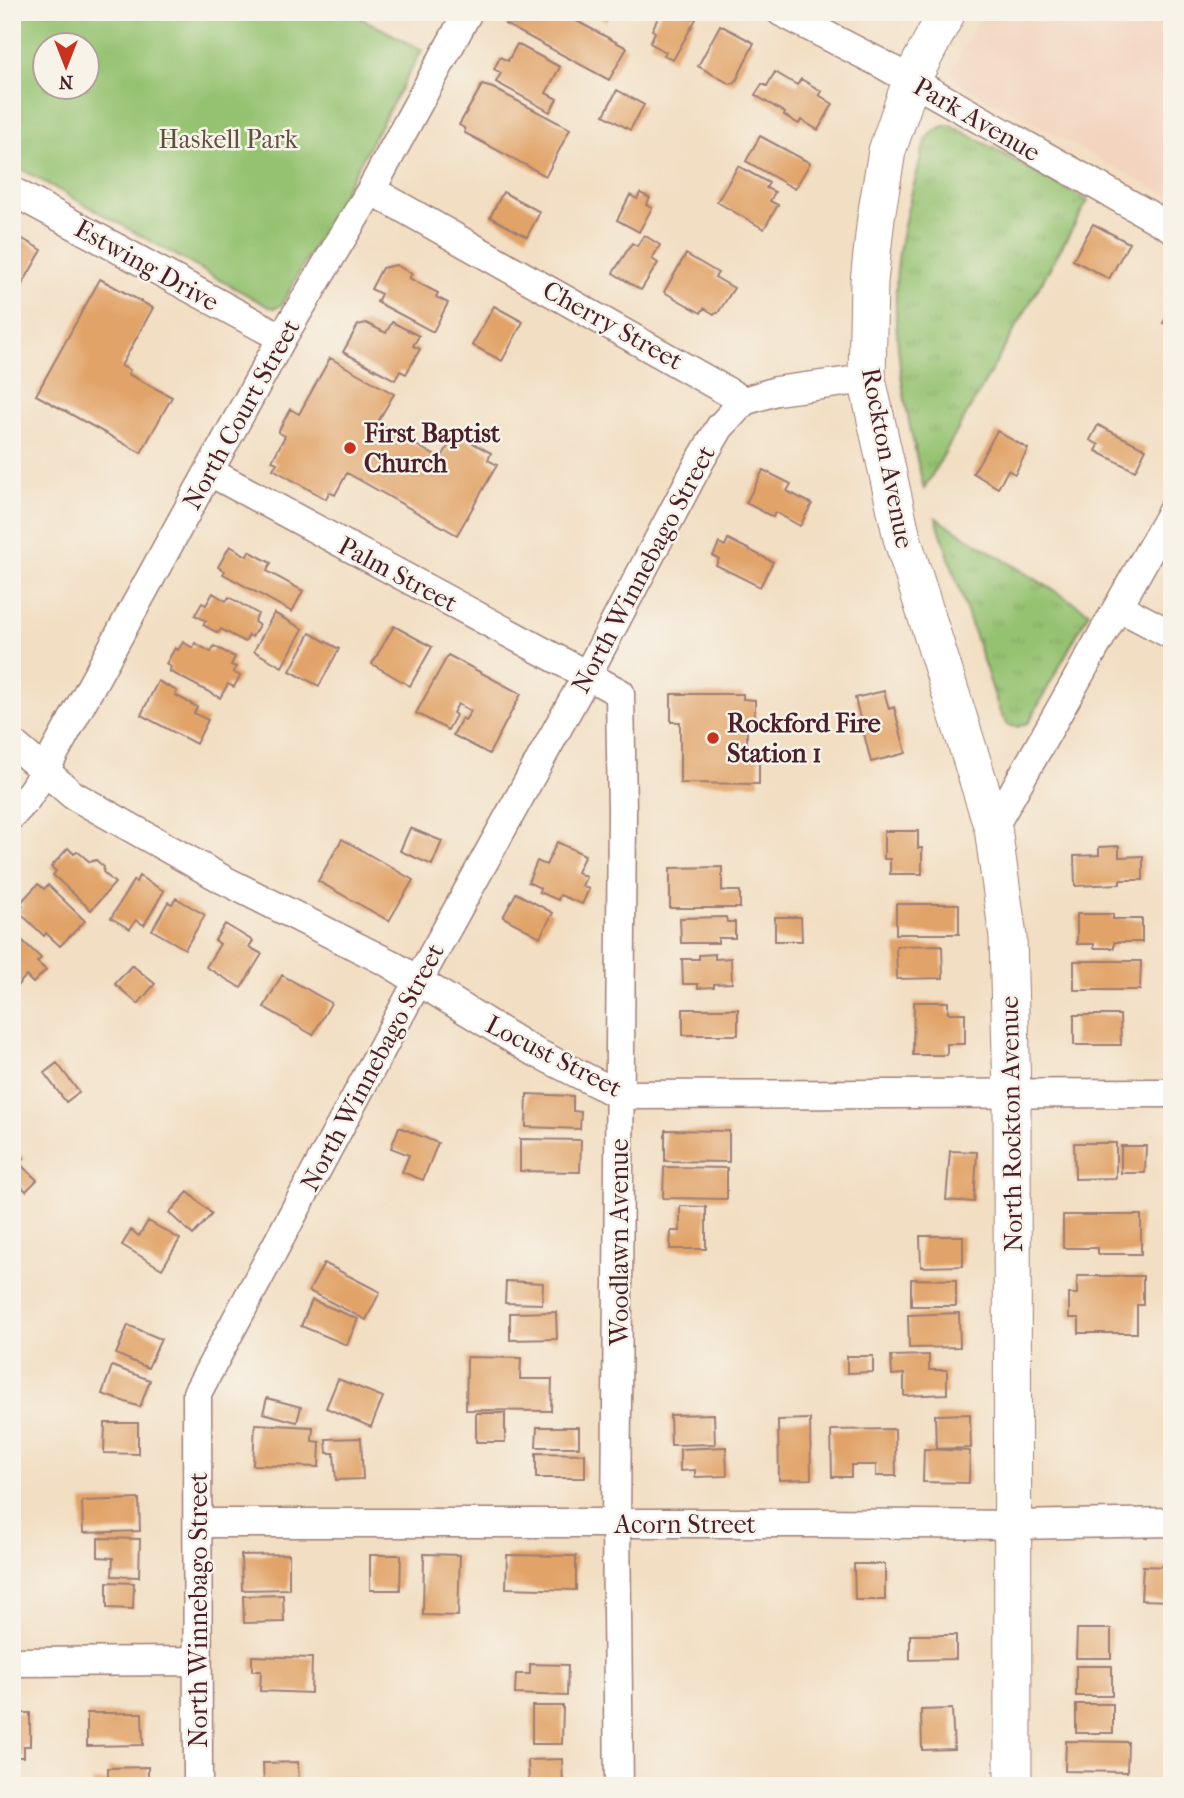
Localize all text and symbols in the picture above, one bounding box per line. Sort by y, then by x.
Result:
north arrow [32,32,102,102]
text: N [58,71,73,93]
street label: Park Avenue [908,71,1046,168]
park label: Haskell Park [158,124,298,155]
street label: Estwing Drive [69,213,224,318]
street label: Cherry Street [537,274,689,377]
street label: North Court Street [176,313,307,515]
street label: Rockton Avenue [855,365,920,551]
place label: First Baptist Church [363,418,501,479]
marker: First Baptist Church [342,440,358,456]
street label: North Winnebago Street [565,440,722,698]
street label: Palm Street [333,530,463,619]
place label: Rockford Fire Station 1 [727,708,881,769]
marker: Rockford Fire Station 1 [705,730,721,746]
street label: North Winnebago Street [294,938,451,1196]
street label: North Rockton Avenue [994,995,1029,1252]
street label: Locust Street [481,1009,627,1104]
street label: Woodlawn Avenue [604,1138,635,1346]
street label: North Winnebago Street [183,1471,214,1748]
street label: Acorn Street [613,1509,757,1540]

